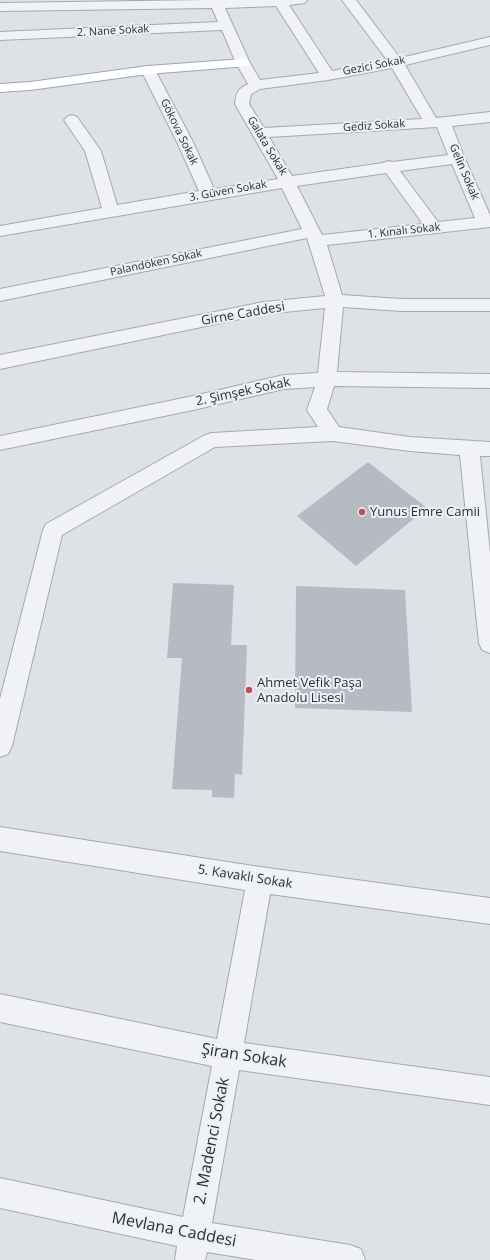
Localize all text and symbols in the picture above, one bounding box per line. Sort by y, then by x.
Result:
street label: 2. Nane Sokak [76,23,150,39]
street label: Gezici Sokak [342,53,406,79]
street label: Gökova Sokak [157,97,201,167]
street label: Galata Sokak [244,114,290,178]
street label: Gediz Sokak [343,117,405,135]
street label: Gelin Sokak [446,142,482,202]
street label: 3. Güven Sokak [188,178,268,204]
street label: 1. Kınalı Sokak [367,221,441,241]
street label: Palandöken Sokak [109,247,203,279]
street label: Girne Caddesi [200,299,286,329]
street label: 2. Şimşek Sokak [194,374,292,410]
place label: Yunus Emre Camii [370,504,480,520]
marker: Yunus Emre Camii [357,507,367,517]
place label: Ahmet Vefik Paşa Anadolu Lisesi [257,675,362,706]
marker: Ahmet Vefik Paşa Anadolu Lisesi [244,685,254,695]
street label: 5. Kavaklı Sokak [197,862,293,892]
street label: Şiran Sokak [200,1040,288,1072]
street label: 2. Madenci Sokak [190,1076,234,1206]
street label: Mevlana Caddesi [110,1209,238,1251]

